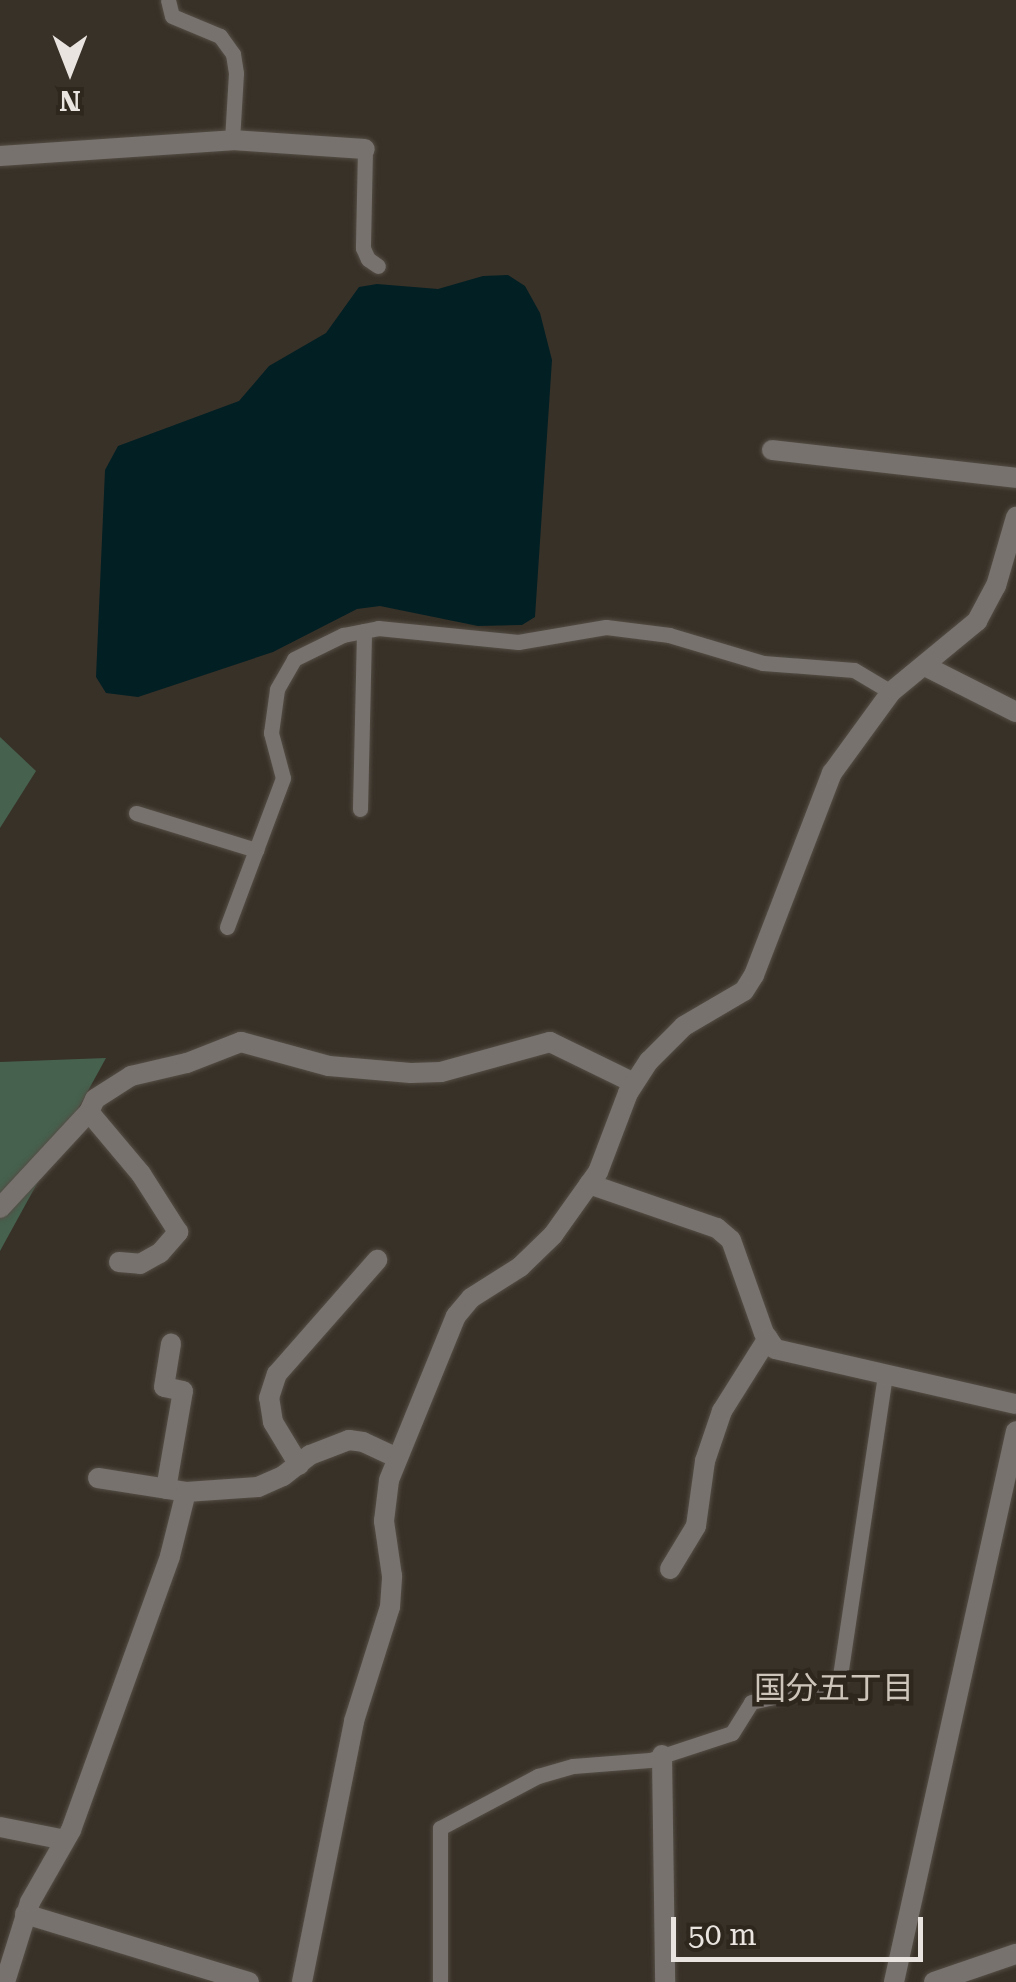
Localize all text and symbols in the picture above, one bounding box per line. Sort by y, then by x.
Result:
north arrow [20,20,120,120]
text: N [59,84,81,117]
district label: 国分五丁目 [754,1669,914,1707]
scale bar [676,1897,928,1959]
text: 50 m [688,1917,757,1952]

